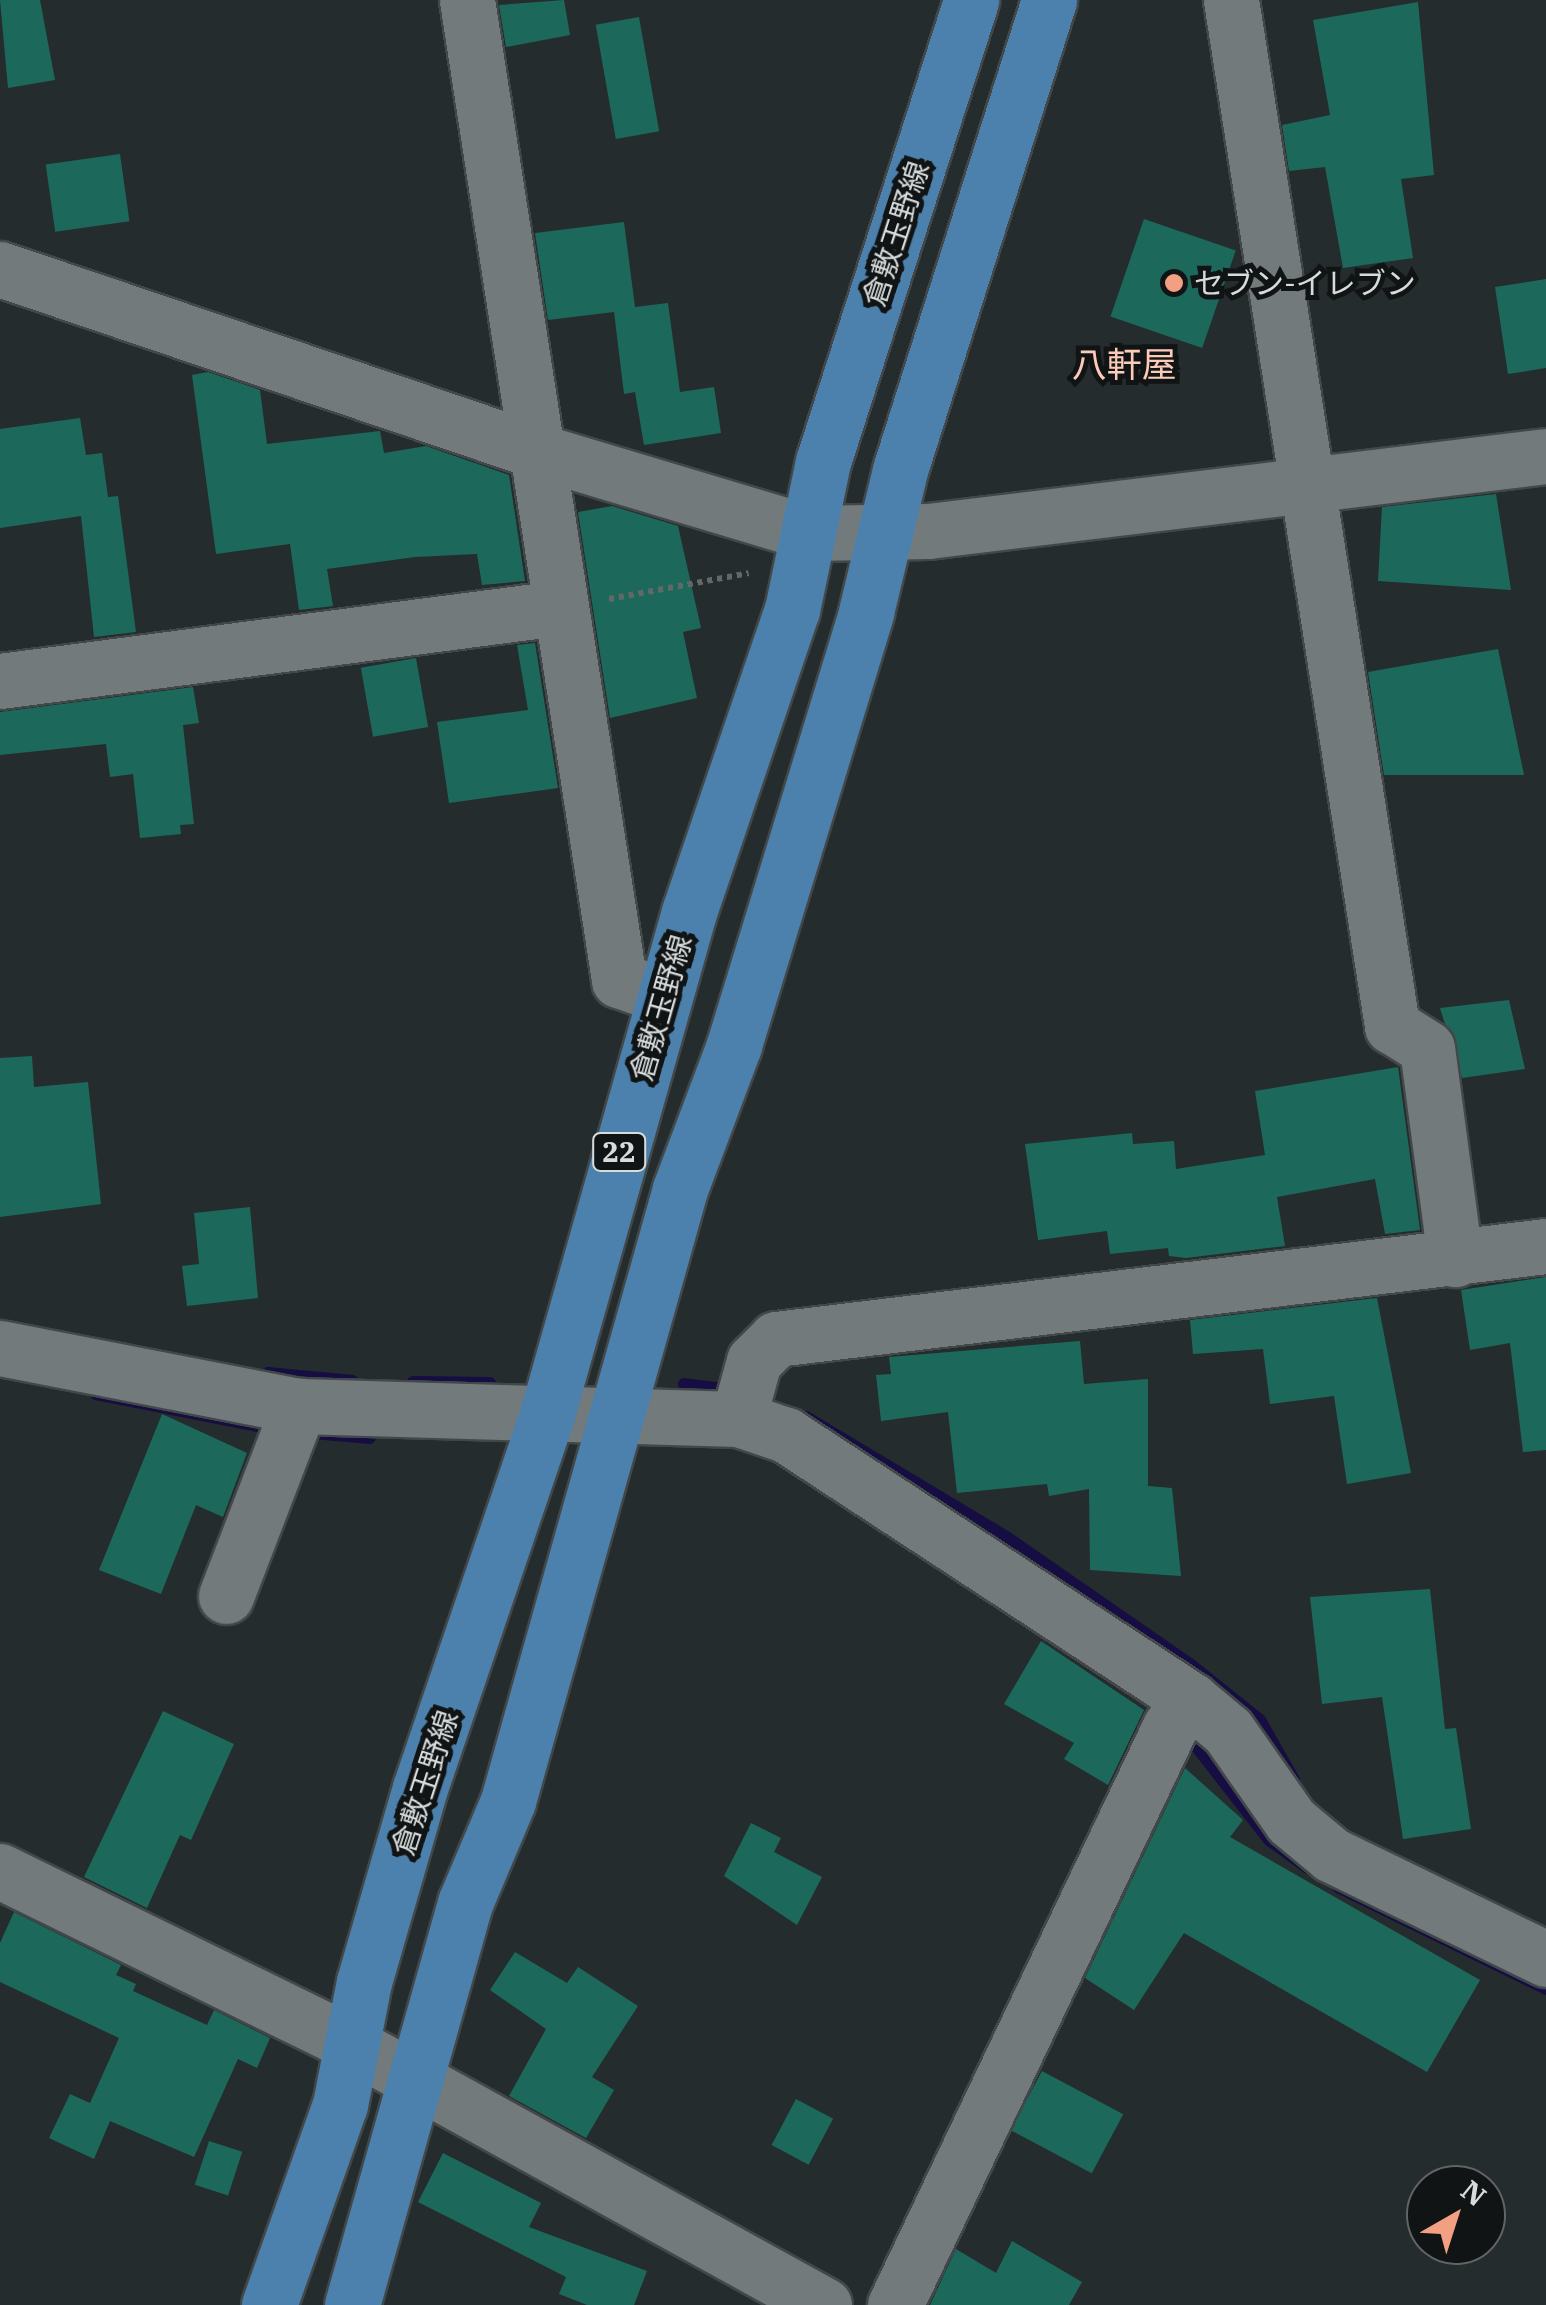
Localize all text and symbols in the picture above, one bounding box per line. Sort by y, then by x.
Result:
street label: 倉敷玉野線 [856,157,936,311]
place label: セブン-イレブン [1194,265,1416,301]
marker: セブン-イレブン [1163,272,1185,294]
district label: 八軒屋 [1072,343,1176,385]
street label: 倉敷玉野線 [623,931,699,1085]
road number: 22 [592,1129,646,1175]
street label: 倉敷玉野線 [385,1706,465,1860]
north arrow [1406,2165,1506,2265]
text: N [1454,2172,1494,2214]

